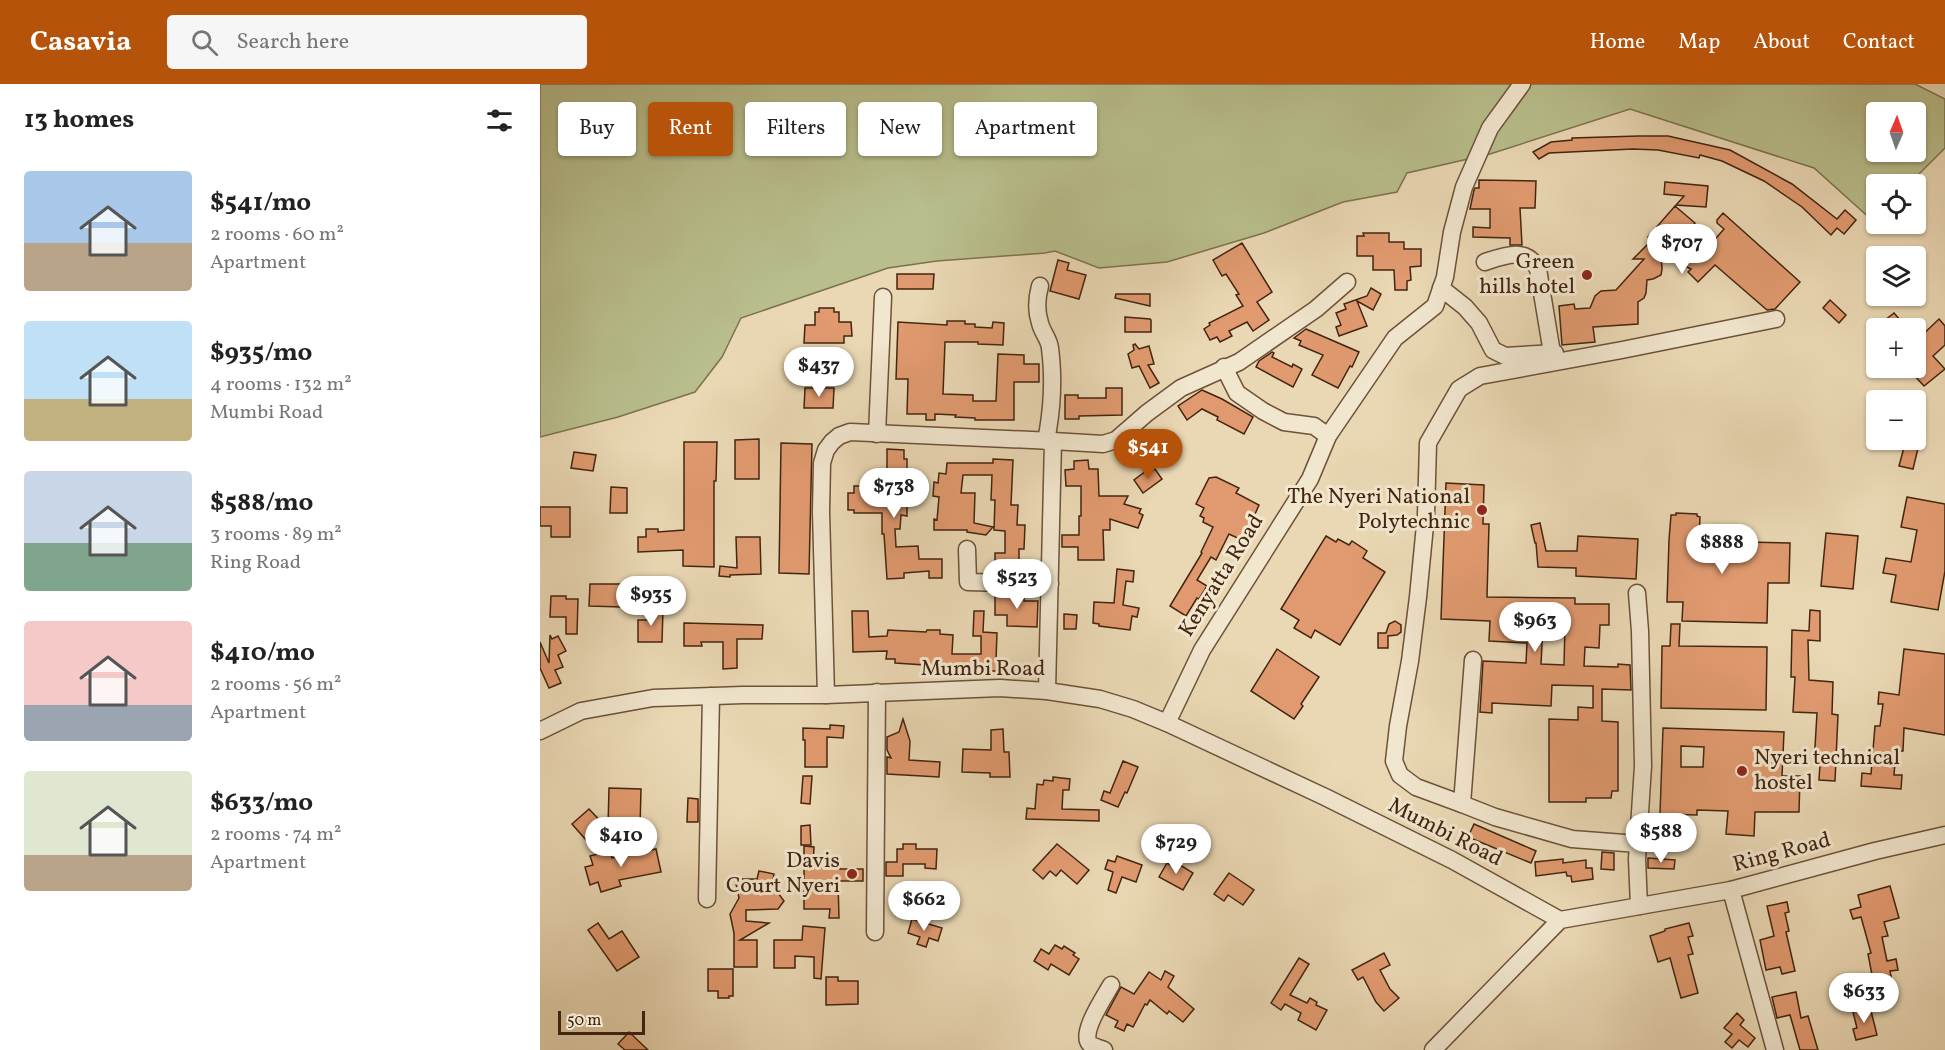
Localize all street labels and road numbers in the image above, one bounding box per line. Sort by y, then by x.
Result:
street label: Kenyatta Road [1172,509,1272,643]
street label: Mumbi Road [921,654,1045,685]
street label: Mumbi Road [1382,791,1508,875]
street label: Ring Road [1730,825,1834,881]

